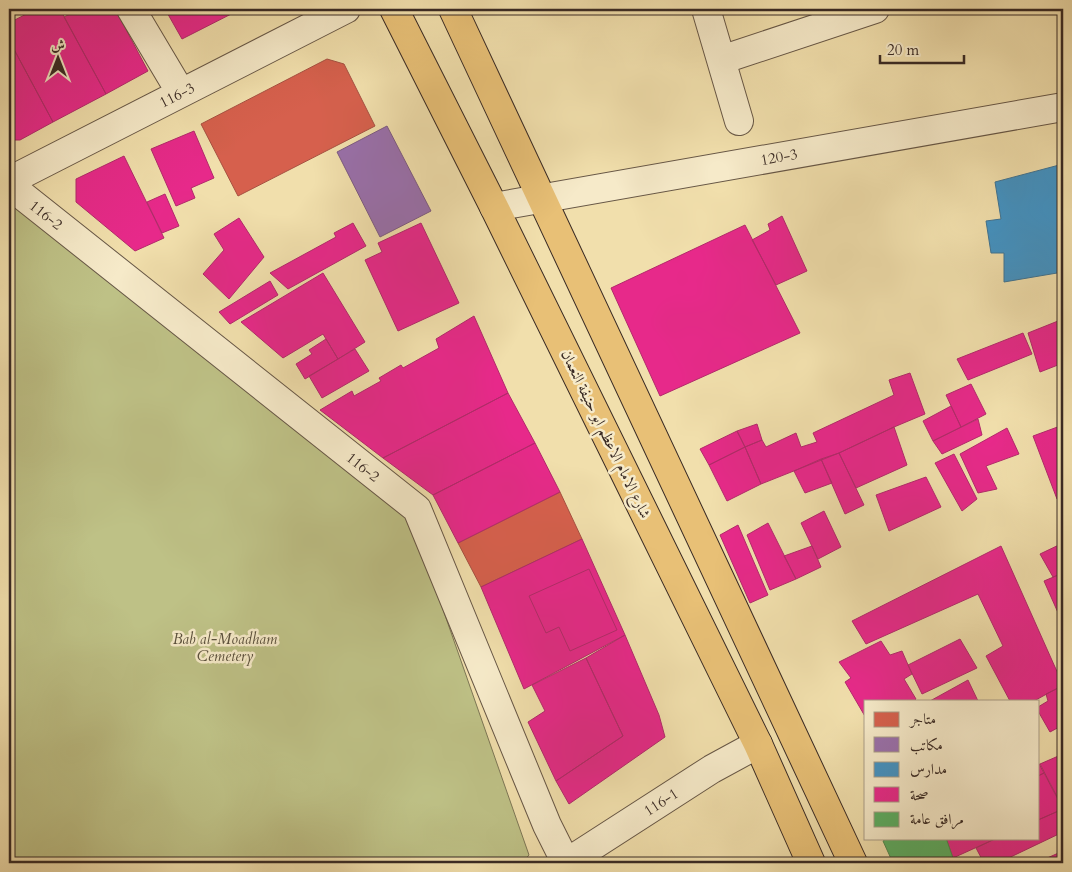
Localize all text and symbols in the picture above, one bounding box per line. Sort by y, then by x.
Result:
north arrow [32,32,82,82]
scale bar [880,32,963,64]
text: ش [51,36,65,55]
text: 20 m [887,40,919,60]
street label: 116-3 [156,78,198,112]
street label: 120-3 [759,144,799,170]
street label: 116-2 [25,196,67,235]
street label: شارع الامام الاعظم ابو حنيفة النعمان [553,346,656,523]
street label: 116-2 [342,448,384,487]
park label: Bab al-Moadham Cemetery [173,629,278,666]
legend [864,700,1040,840]
text: متاجر [908,709,936,729]
text: مكاتب [910,735,943,755]
text: مدارس [910,759,947,779]
street label: 116-1 [640,783,682,821]
text: صحة [910,785,929,805]
text: مرافق عامة [910,809,964,830]

